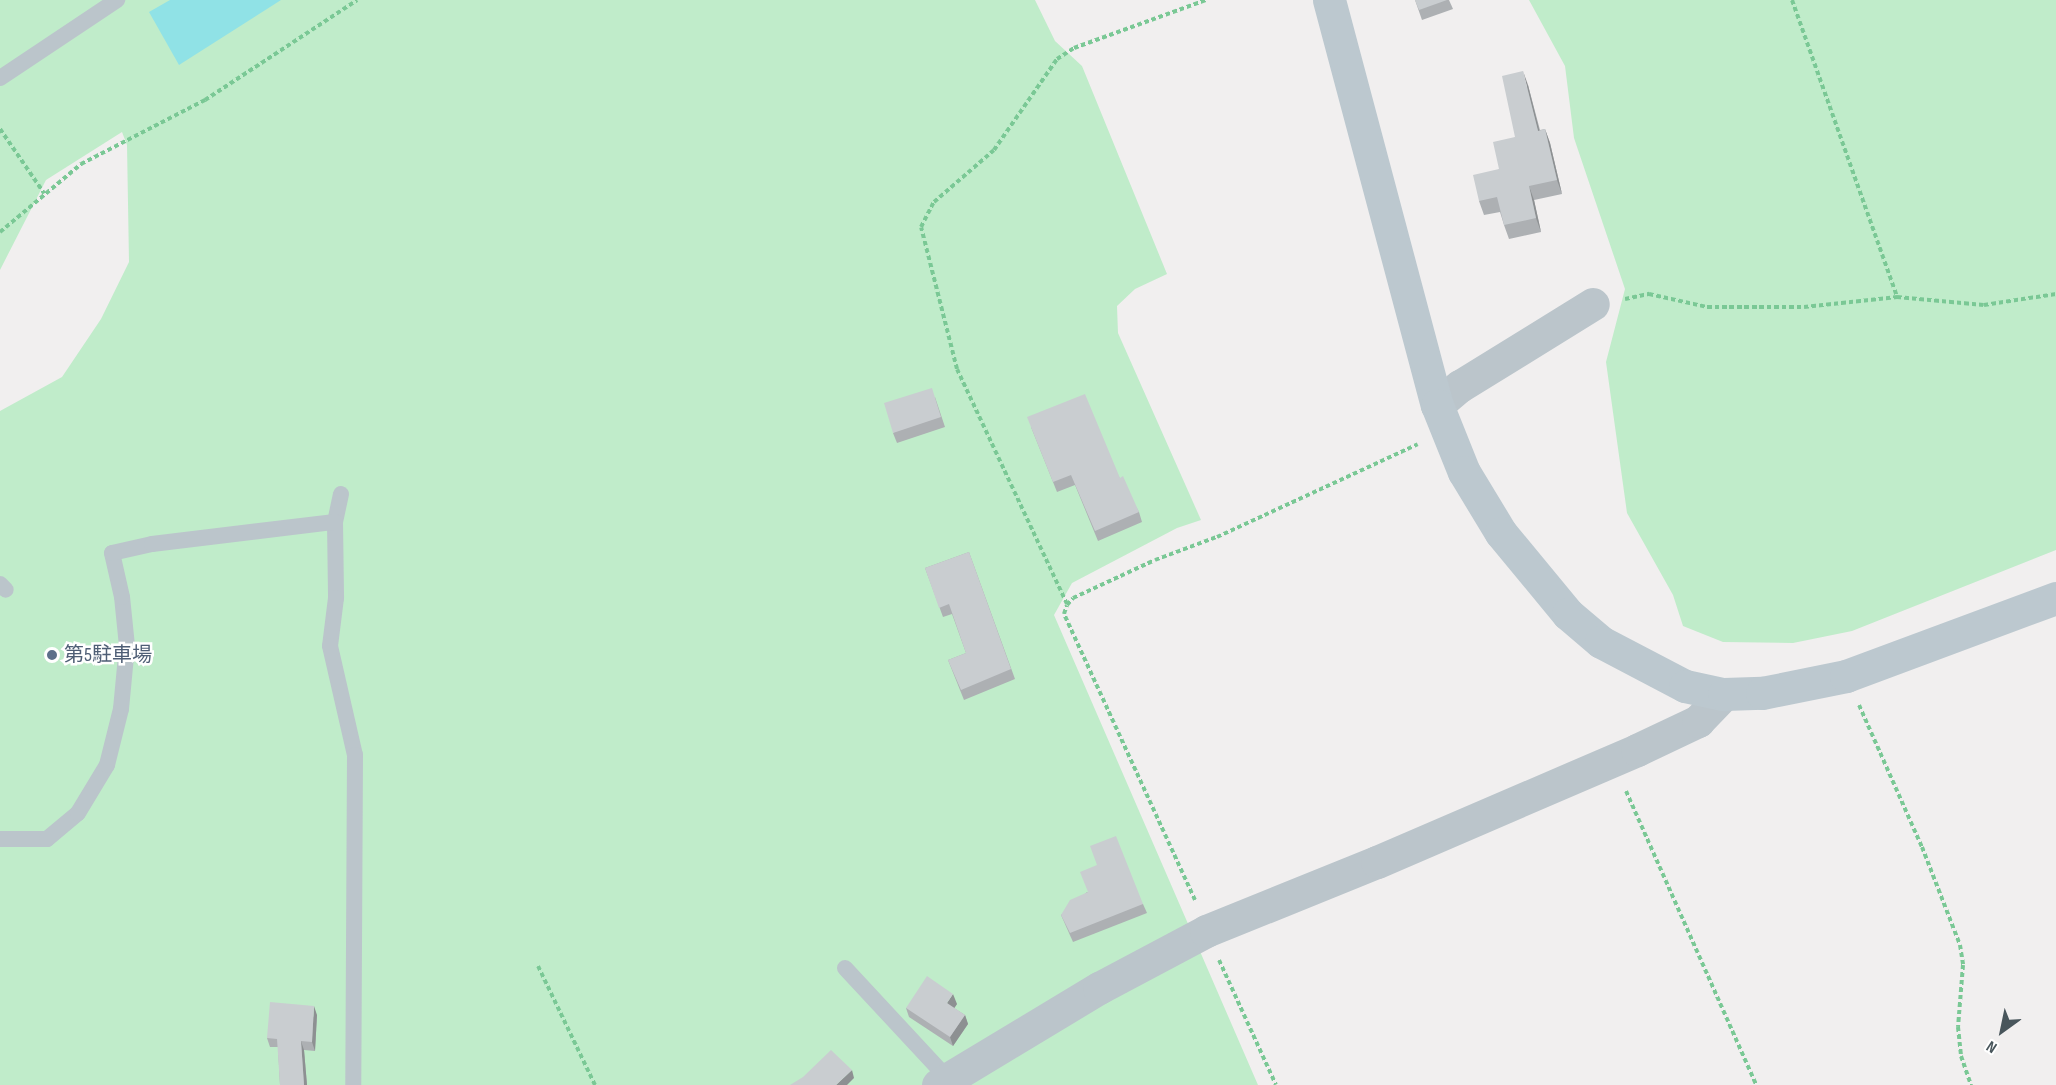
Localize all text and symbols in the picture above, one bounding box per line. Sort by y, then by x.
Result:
place label: 第5駐車場 [64,643,152,667]
marker: 第5駐車場 [45,648,59,662]
north arrow [1972,1001,2032,1061]
text: N [1983,1036,2001,1057]

